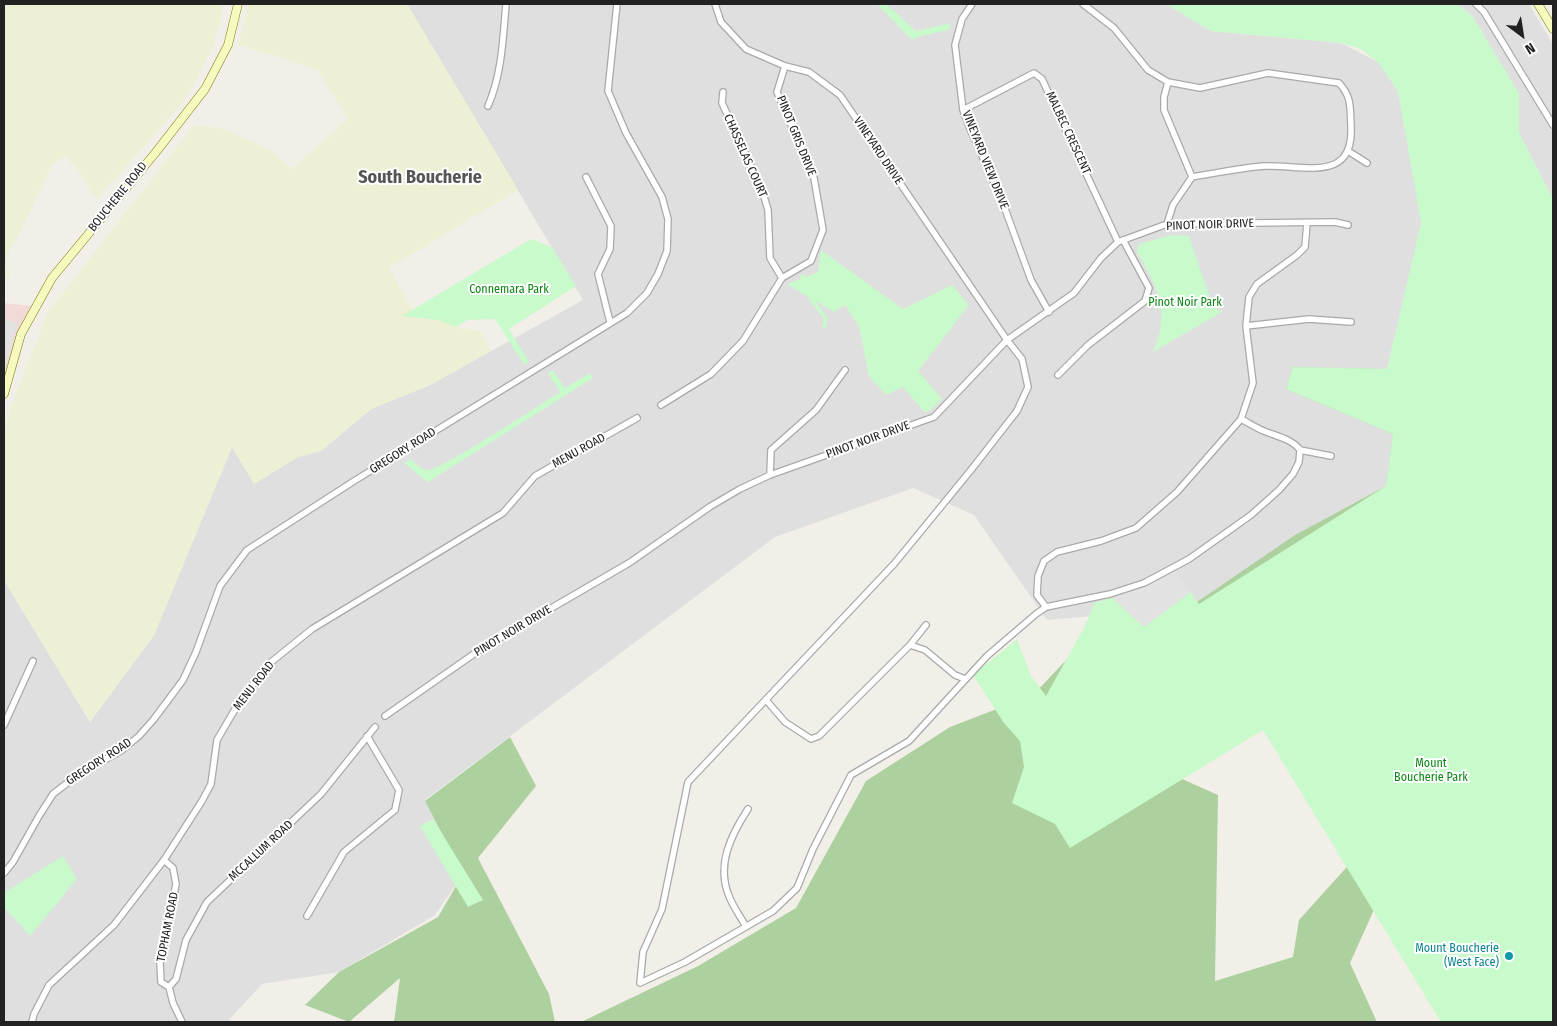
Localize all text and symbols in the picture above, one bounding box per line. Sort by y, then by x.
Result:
north arrow [1497,10,1547,60]
text: N [1522,39,1538,58]
street label: MALBEC CRESCENT [1043,89,1093,177]
street label: PINOT GRIS DRIVE [773,93,819,179]
street label: VINEYARD VIEW DRIVE [959,109,1011,211]
street label: CHASSELAS COURT [720,112,770,200]
street label: VINEYARD DRIVE [850,114,906,188]
street label: BOUCHERIE ROAD [86,159,150,235]
district label: South Boucherie [358,167,482,189]
street label: PINOT NOIR DRIVE [1166,216,1254,234]
park label: Connemara Park [469,283,549,297]
park label: Pinot Noir Park [1148,296,1222,310]
street label: PINOT NOIR DRIVE [824,418,912,462]
street label: GREGORY ROAD [367,425,439,477]
street label: MENU ROAD [550,431,608,471]
street label: PINOT NOIR DRIVE [472,602,554,660]
street label: MENU ROAD [230,659,278,713]
street label: GREGORY ROAD [63,735,135,789]
park label: Mount Boucherie Park [1394,757,1468,785]
street label: MCCALLUM ROAD [226,818,296,884]
street label: TOPHAM ROAD [154,891,182,963]
place label: Mount Boucherie (West Face) [1415,942,1499,970]
marker: Mount Boucherie (West Face) [1503,950,1515,962]

